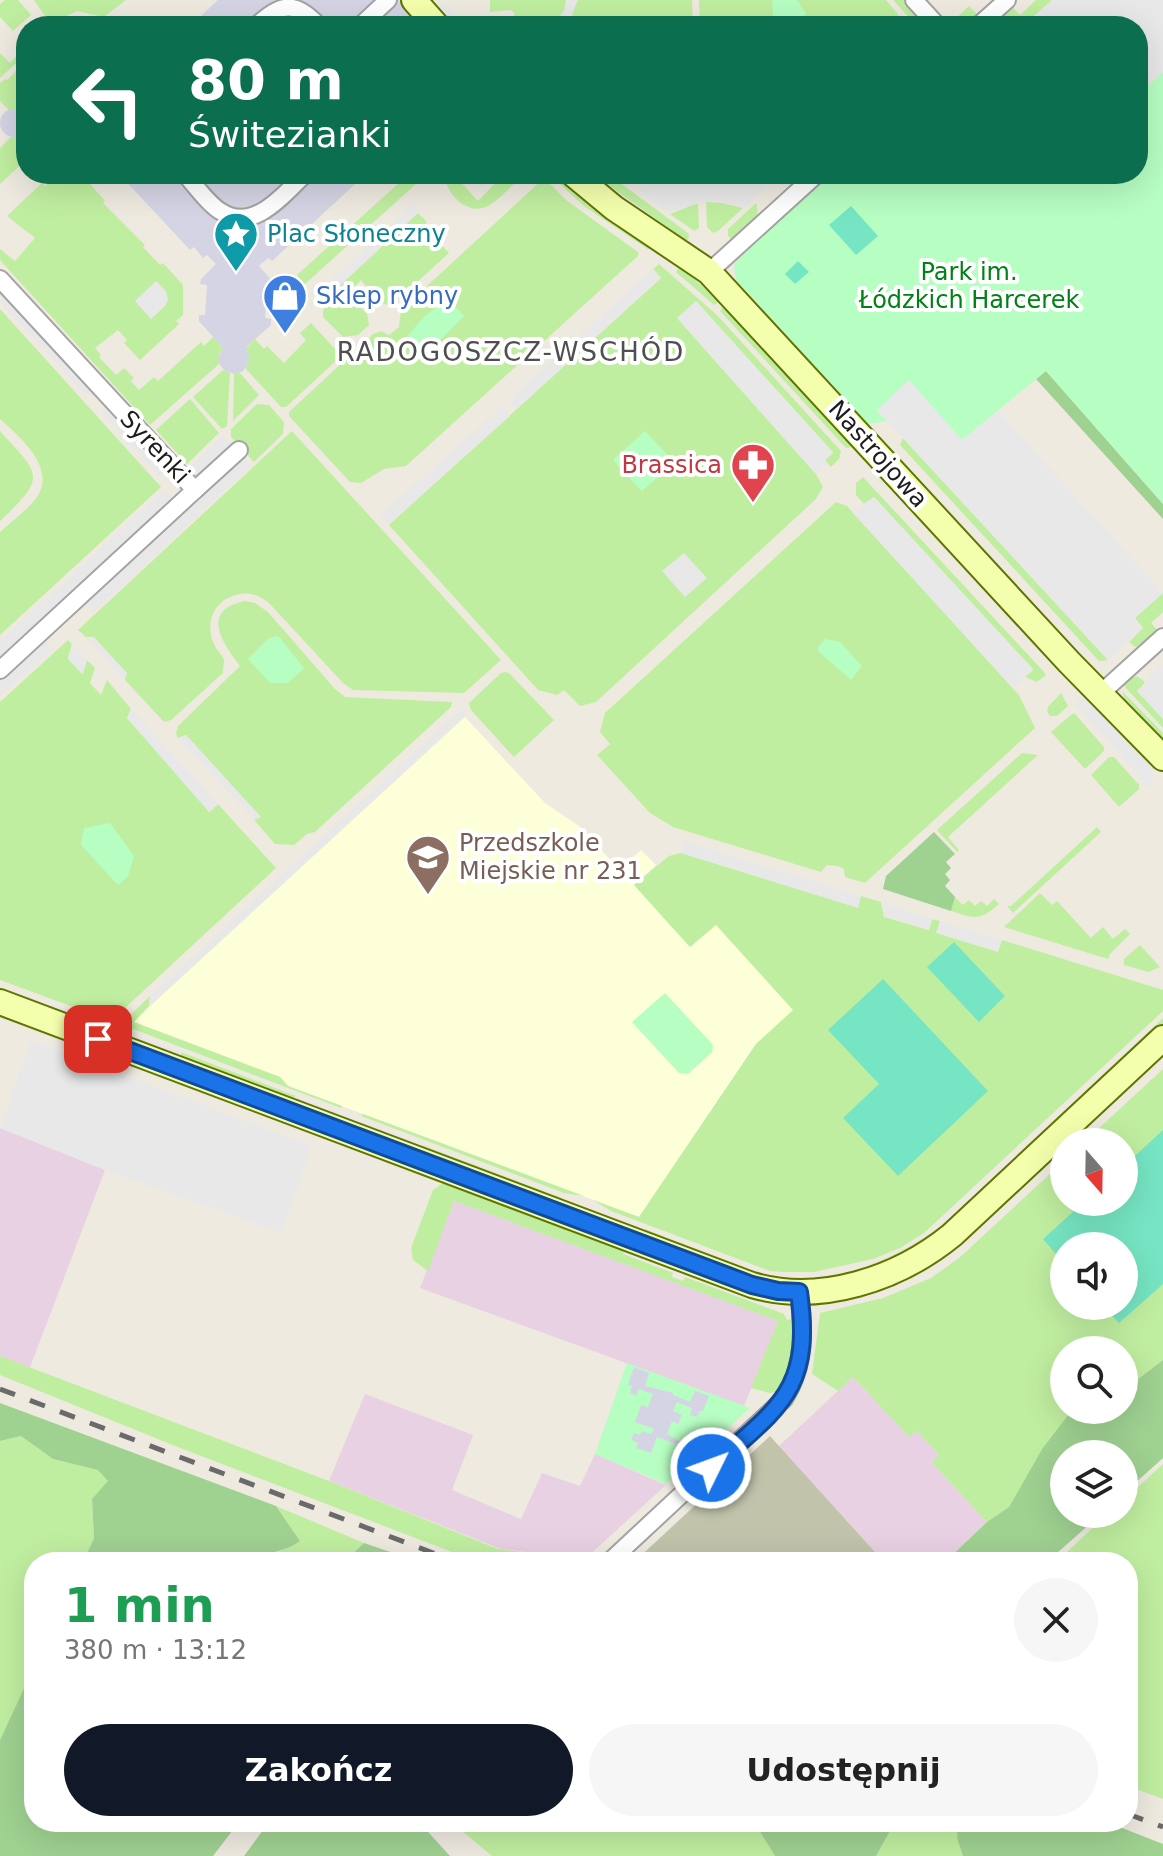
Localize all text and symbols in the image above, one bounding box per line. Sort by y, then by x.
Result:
text: 80 m [188,47,344,112]
icon: left [56,48,160,152]
text: Świtezianki [188,114,391,155]
place icon: Plac Słoneczny [212,210,260,273]
place label: Plac Słoneczny [267,220,446,248]
park label: Park im. Łódzkich Harcerek [858,258,1079,314]
shop icon: Sklep rybny [261,272,309,335]
place label: Sklep rybny [316,282,458,310]
district label: RADOGOSZCZ-WSCHÓD [337,336,685,367]
street label: Nastrojowa [823,395,933,513]
street label: Syrenki [114,405,196,489]
pharmacy icon: Brassica [729,441,777,504]
place label: Brassica [621,451,722,479]
place label: Przedszkole Miejskie nr 231 [459,829,642,885]
school or university icon: Przedszkole Miejskie nr 231 [404,833,452,896]
pin [64,1005,132,1073]
icon: arrive [76,1017,120,1061]
north arrow [1050,1128,1138,1216]
map controls [1050,1128,1138,1528]
button: sound [1050,1232,1138,1320]
button: search [1050,1336,1138,1424]
position arrow [669,1426,753,1510]
button: layers [1050,1440,1138,1528]
text: 1 min [64,1577,215,1633]
button: close [1014,1578,1098,1662]
text: 380 m · 13:12 [64,1635,247,1665]
button: Zakończ [64,1724,573,1816]
button: Udostępnij [589,1724,1098,1816]

